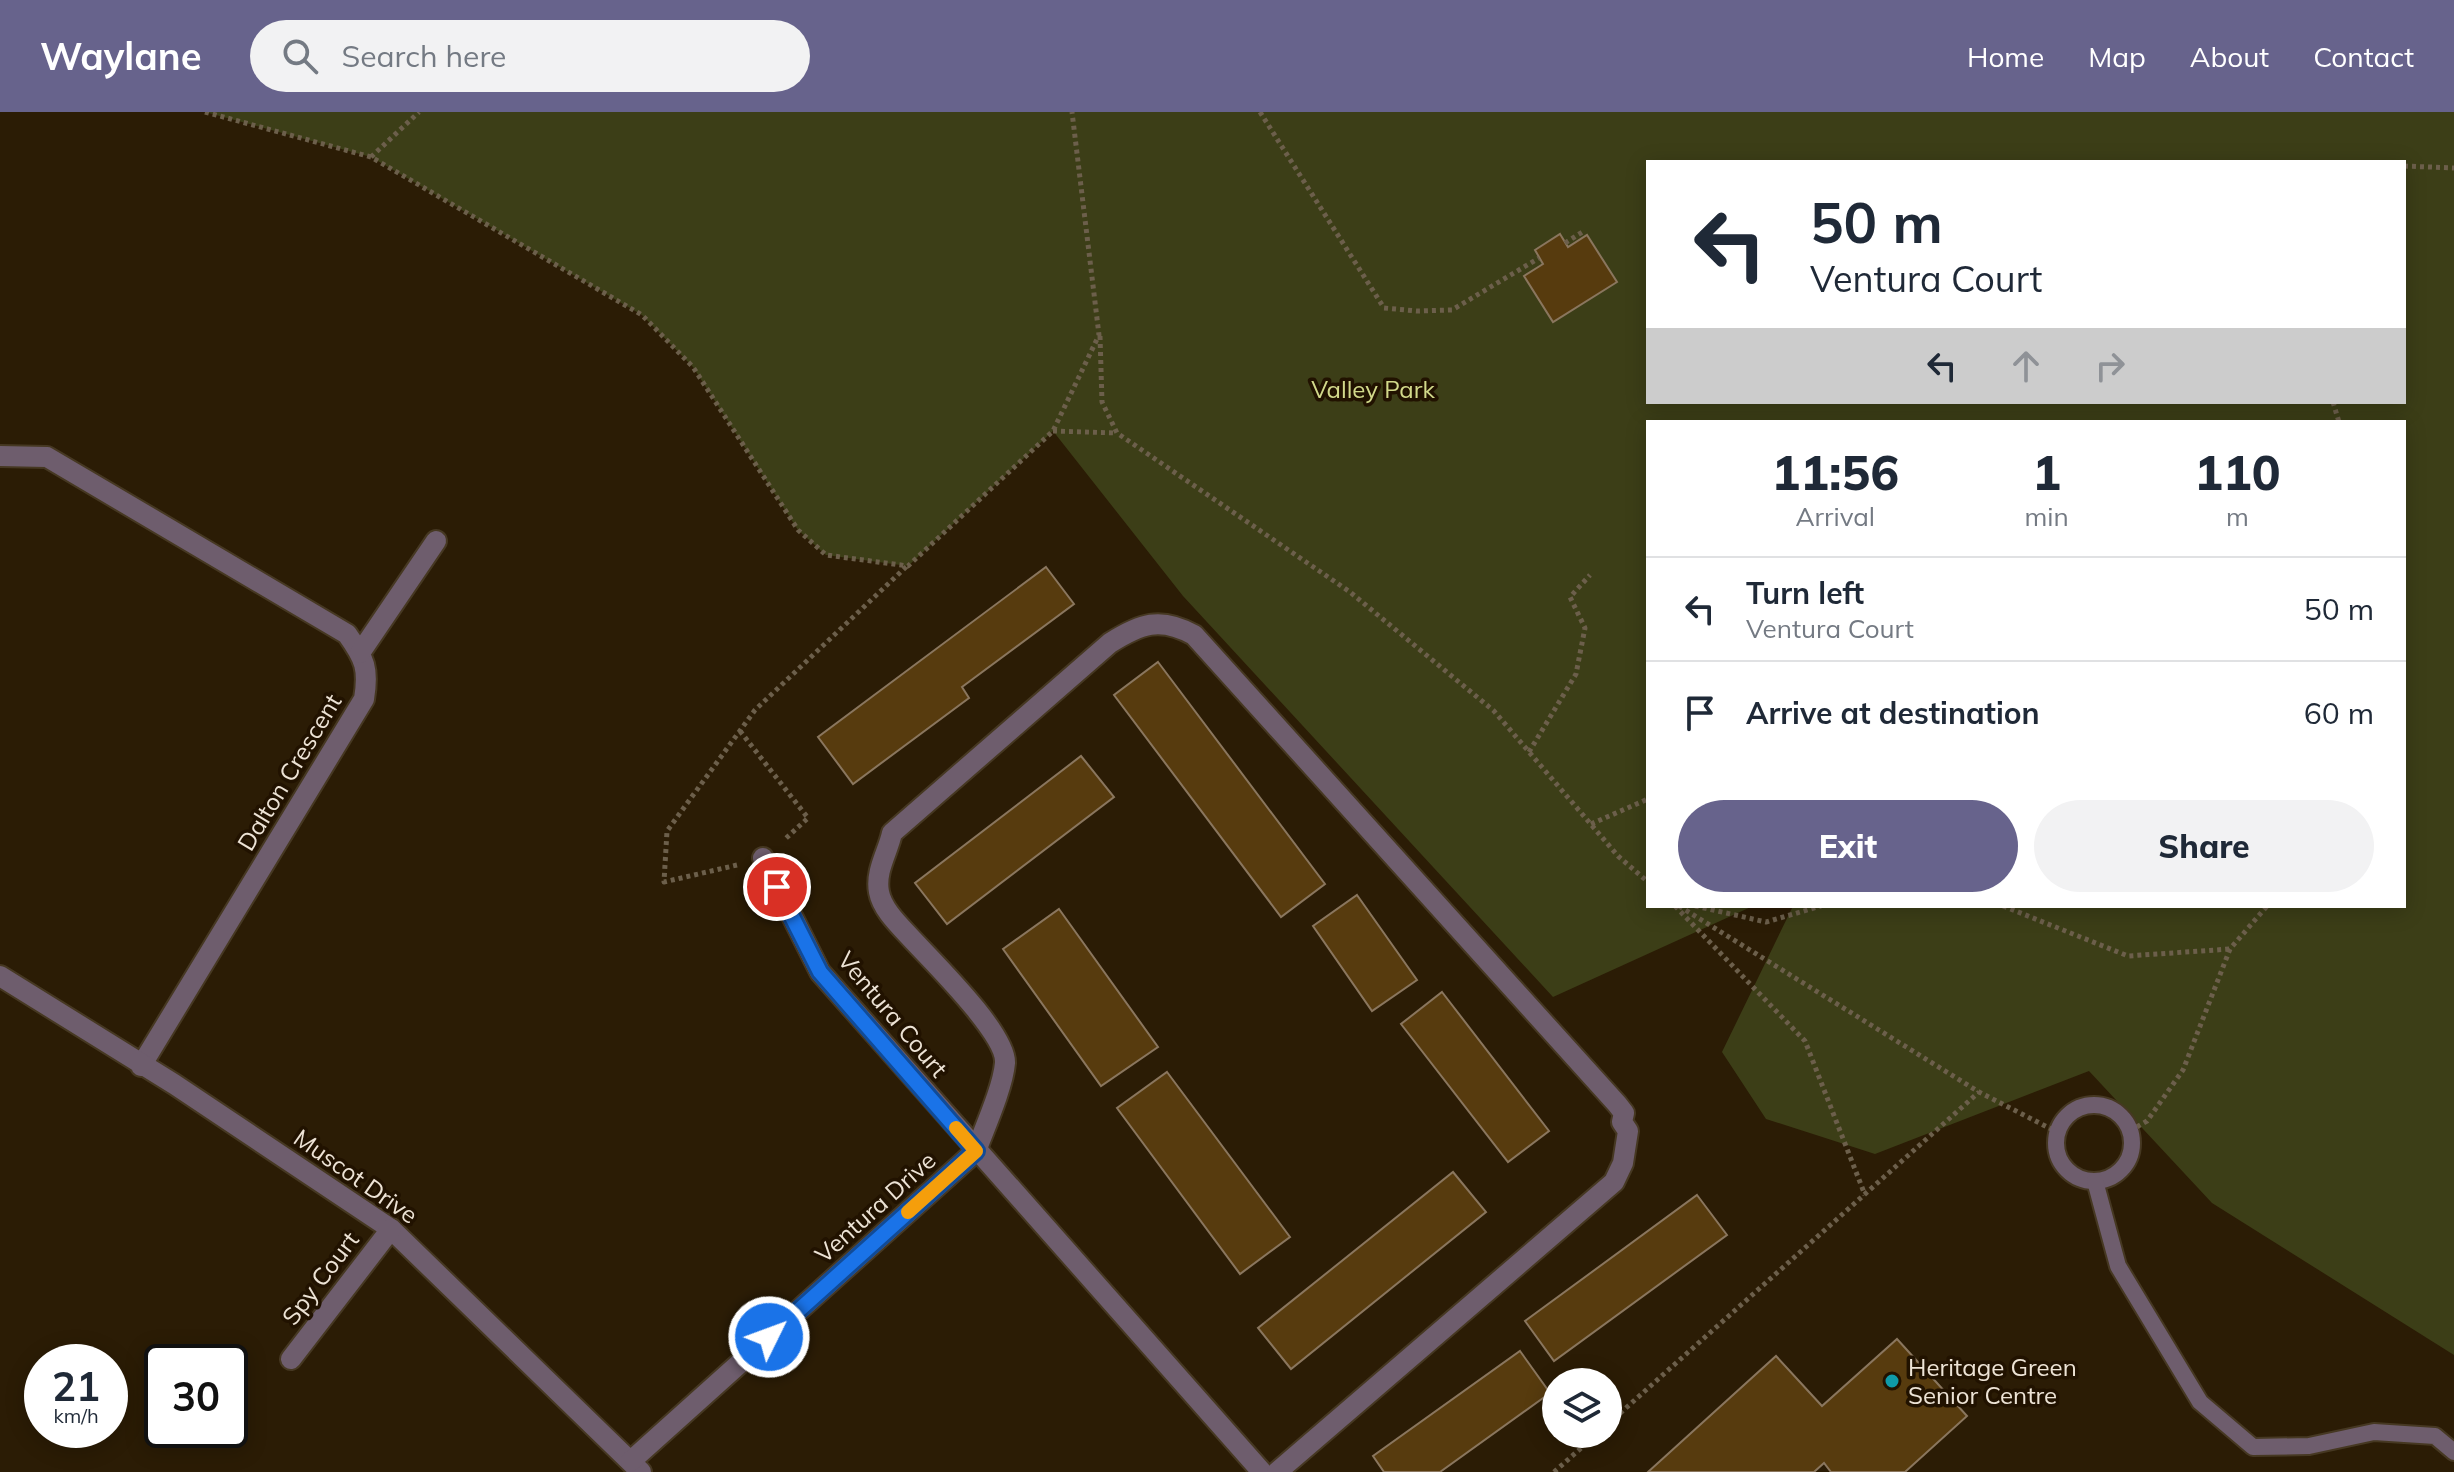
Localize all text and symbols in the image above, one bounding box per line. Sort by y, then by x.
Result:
search box [250,20,810,92]
text: Waylane [40,32,202,80]
icon: search [278,34,322,78]
text: Search here [342,37,506,75]
text: Home [1967,39,2044,74]
text: Map [2088,39,2146,74]
text: About [2190,39,2269,74]
text: Contact [2313,39,2414,74]
text: 50 m [1810,187,1943,257]
icon: left [1678,192,1782,296]
text: Ventura Court [1810,256,2042,301]
icon: left [1920,344,1964,388]
icon: ahead [2004,344,2048,388]
icon: right [2088,344,2132,388]
park label: Valley Park [1311,374,1435,404]
text: 11:56 [1771,442,1899,502]
text: 1 [2032,442,2061,502]
text: 110 [2194,442,2281,502]
text: Arrival [1795,500,1875,533]
text: min [2025,500,2069,533]
text: m [2226,500,2249,533]
text: Turn left [1746,574,1864,612]
icon: left [1678,587,1722,631]
text: 50 m [2304,590,2374,628]
text: Ventura Court [1746,612,1914,645]
street label: Dalton Crescent [230,688,348,856]
icon: arrive [1678,691,1722,735]
text: Arrive at destination [1746,694,2040,732]
text: 60 m [2304,694,2374,732]
button: Exit [1678,800,2018,892]
button: Share [2034,800,2374,892]
pin [743,853,811,921]
icon: arrive [755,865,799,909]
street label: Ventura Court [832,945,954,1083]
street label: Muscot Drive [288,1122,424,1230]
street label: Ventura Drive [809,1145,941,1269]
street label: Spy Court [275,1225,365,1331]
position arrow [727,1295,811,1379]
speed limit sign: 30 [144,1344,248,1448]
place label: Heritage Green Senior Centre [1908,1352,2077,1410]
text: 21 [52,1361,100,1411]
map controls [1542,1368,1622,1448]
button: layers [1542,1368,1622,1448]
marker: Heritage Green Senior Centre [1883,1372,1901,1390]
text: km/h [53,1403,99,1428]

